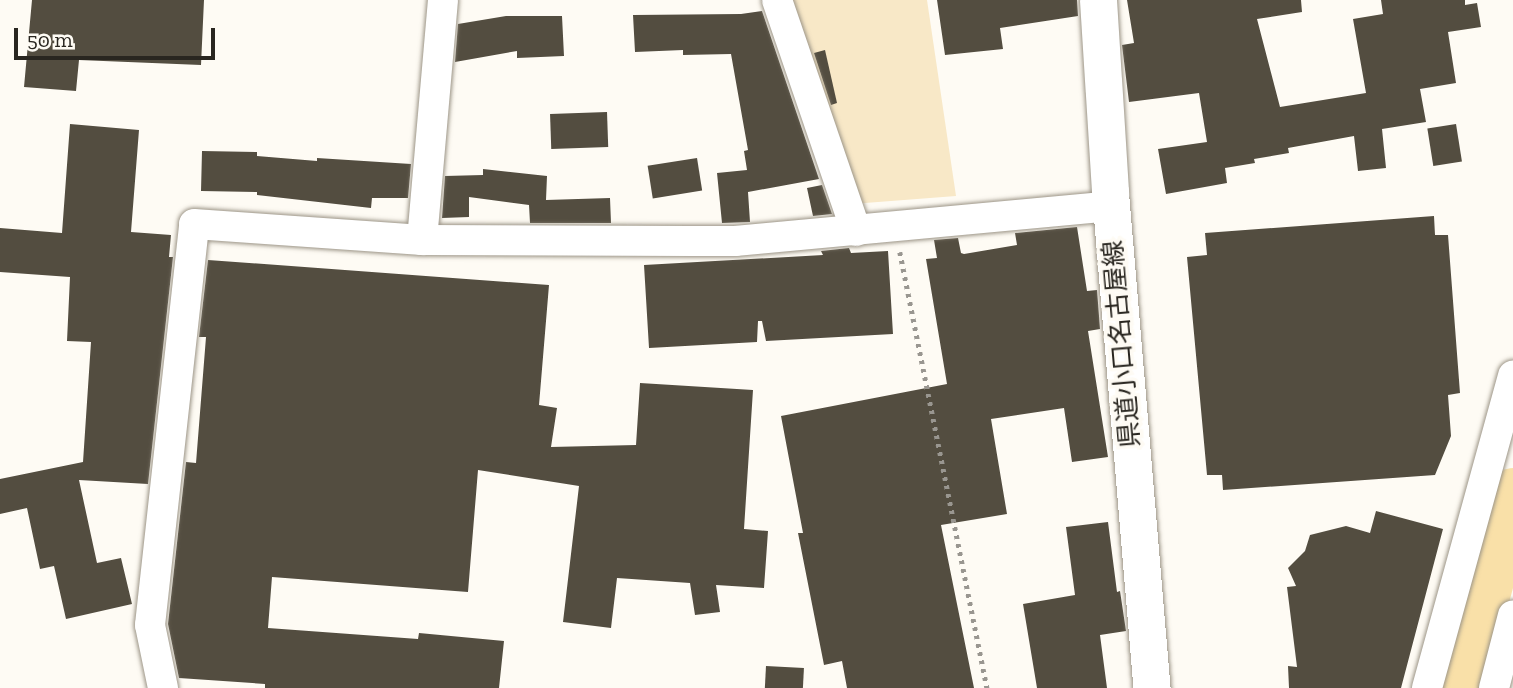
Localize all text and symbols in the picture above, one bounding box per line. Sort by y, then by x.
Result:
scale bar [18,14,219,58]
text: 50 m [27,27,73,52]
street label: 県道小口名古屋線 [1097,239,1147,449]

